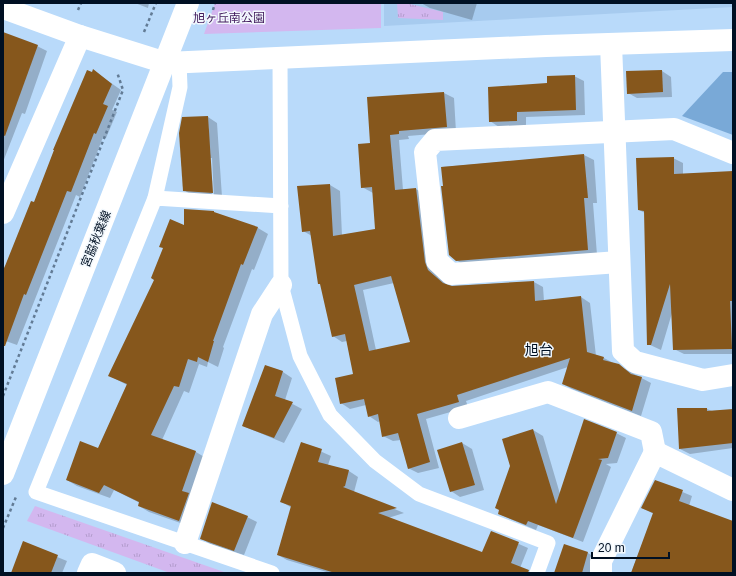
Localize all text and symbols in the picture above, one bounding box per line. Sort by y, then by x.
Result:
park label: 旭ヶ丘南公園 [193,11,265,25]
street label: 宮脇秋葉線 [78,209,114,269]
district label: 旭台 [525,342,553,358]
scale bar [592,534,669,560]
text: 20 m [598,541,625,555]

